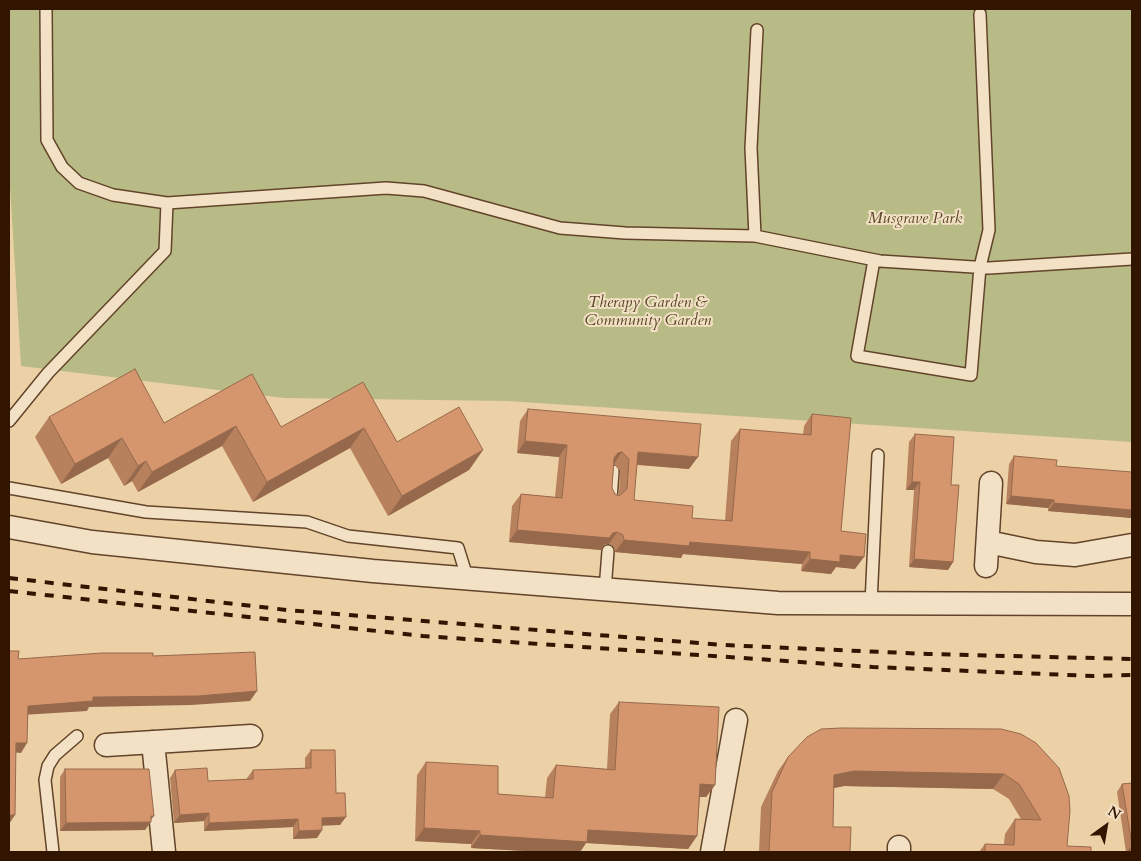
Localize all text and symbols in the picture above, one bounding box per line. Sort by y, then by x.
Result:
park label: Musgrave Park [868,209,962,229]
park label: Therapy Garden & Community Garden [585,293,711,331]
north arrow [1081,801,1131,851]
text: N [1104,802,1124,824]

